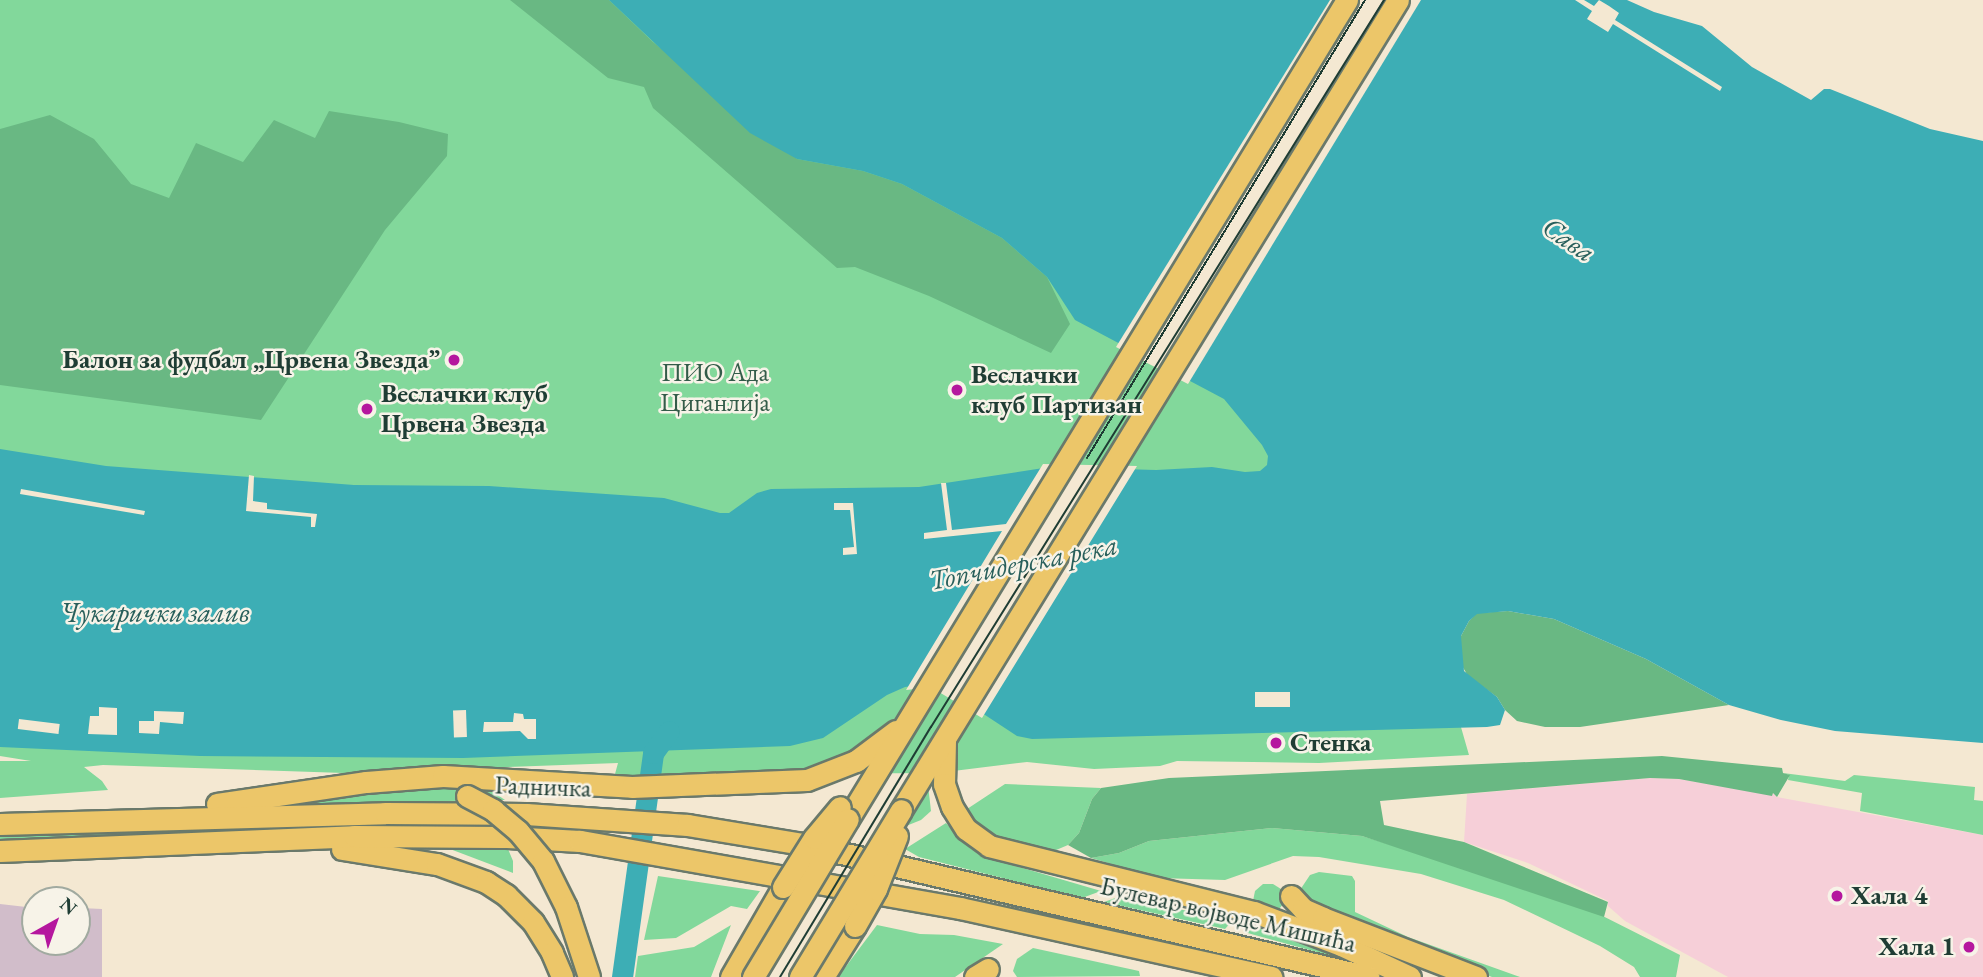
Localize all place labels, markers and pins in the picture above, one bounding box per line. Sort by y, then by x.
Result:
place label: Балон за фудбал „Црвена Звезда” [63,344,440,376]
marker: Балон за фудбал „Црвена Звезда” [446,352,462,368]
place label: Веслачки клуб Партизан [971,359,1142,420]
place label: Веслачки клуб Црвена Звезда [381,378,548,440]
marker: Веслачки клуб Партизан [949,382,965,398]
marker: Веслачки клуб Црвена Звезда [359,401,375,417]
place label: Стенка [1290,727,1371,759]
marker: Стенка [1268,735,1284,751]
place label: Хала 4 [1851,880,1928,912]
marker: Хала 4 [1829,888,1845,904]
place label: Хала 1 [1878,931,1955,963]
marker: Хала 1 [1961,939,1977,955]

